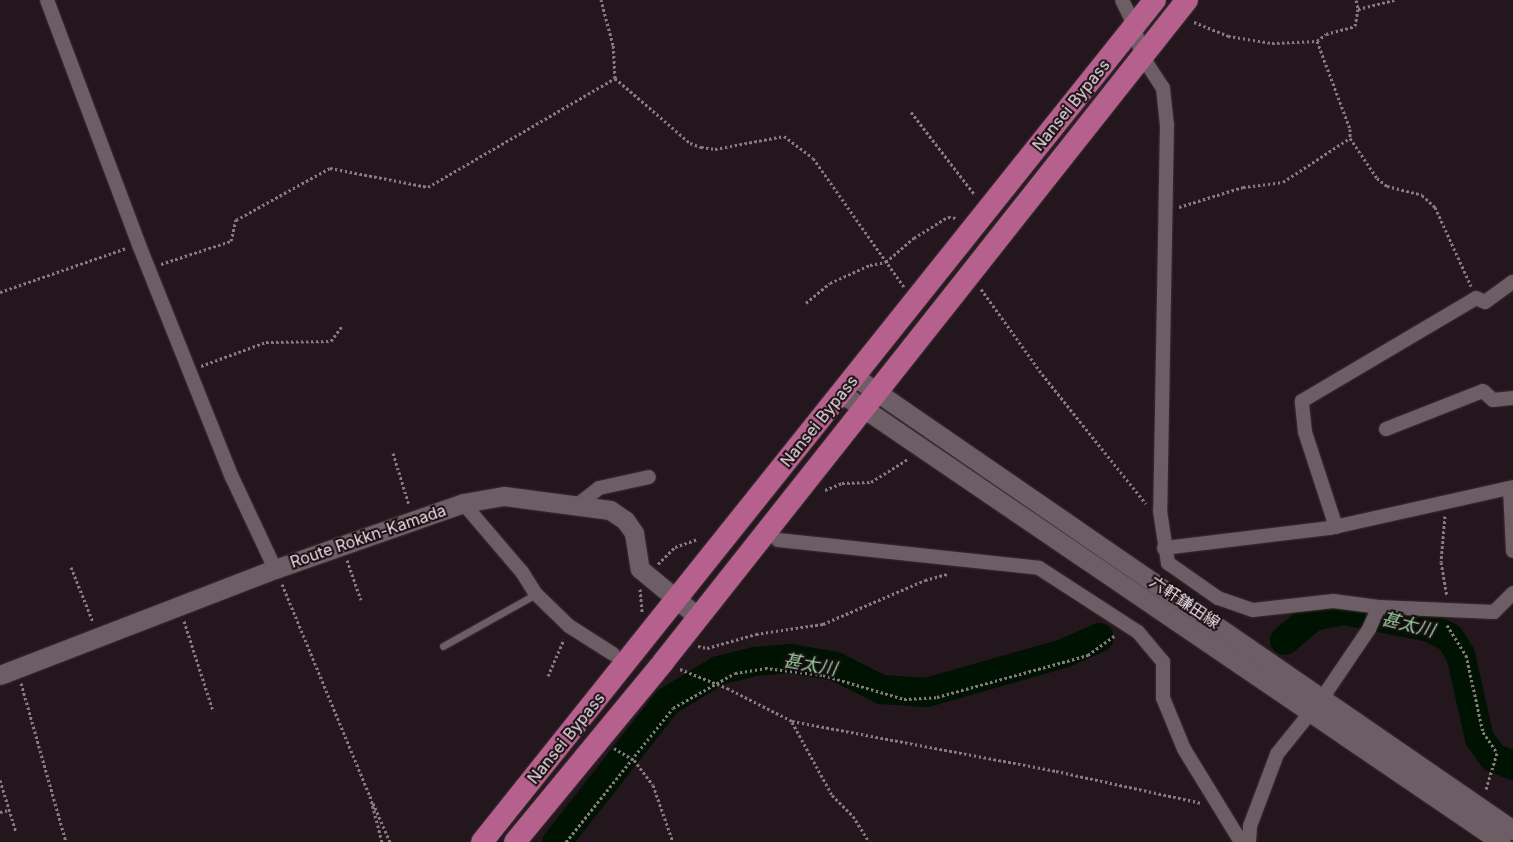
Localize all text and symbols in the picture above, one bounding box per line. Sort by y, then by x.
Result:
street label: Nansei Bypass [1028,55,1114,155]
street label: Nansei Bypass [776,371,862,471]
street label: Route Rokkn-Kamada [288,500,448,572]
street label: 六軒鎌田線 [1146,572,1224,632]
water label: 甚太川 [1379,608,1437,642]
water label: 甚太川 [782,650,838,680]
street label: Nansei Bypass [523,688,609,788]

